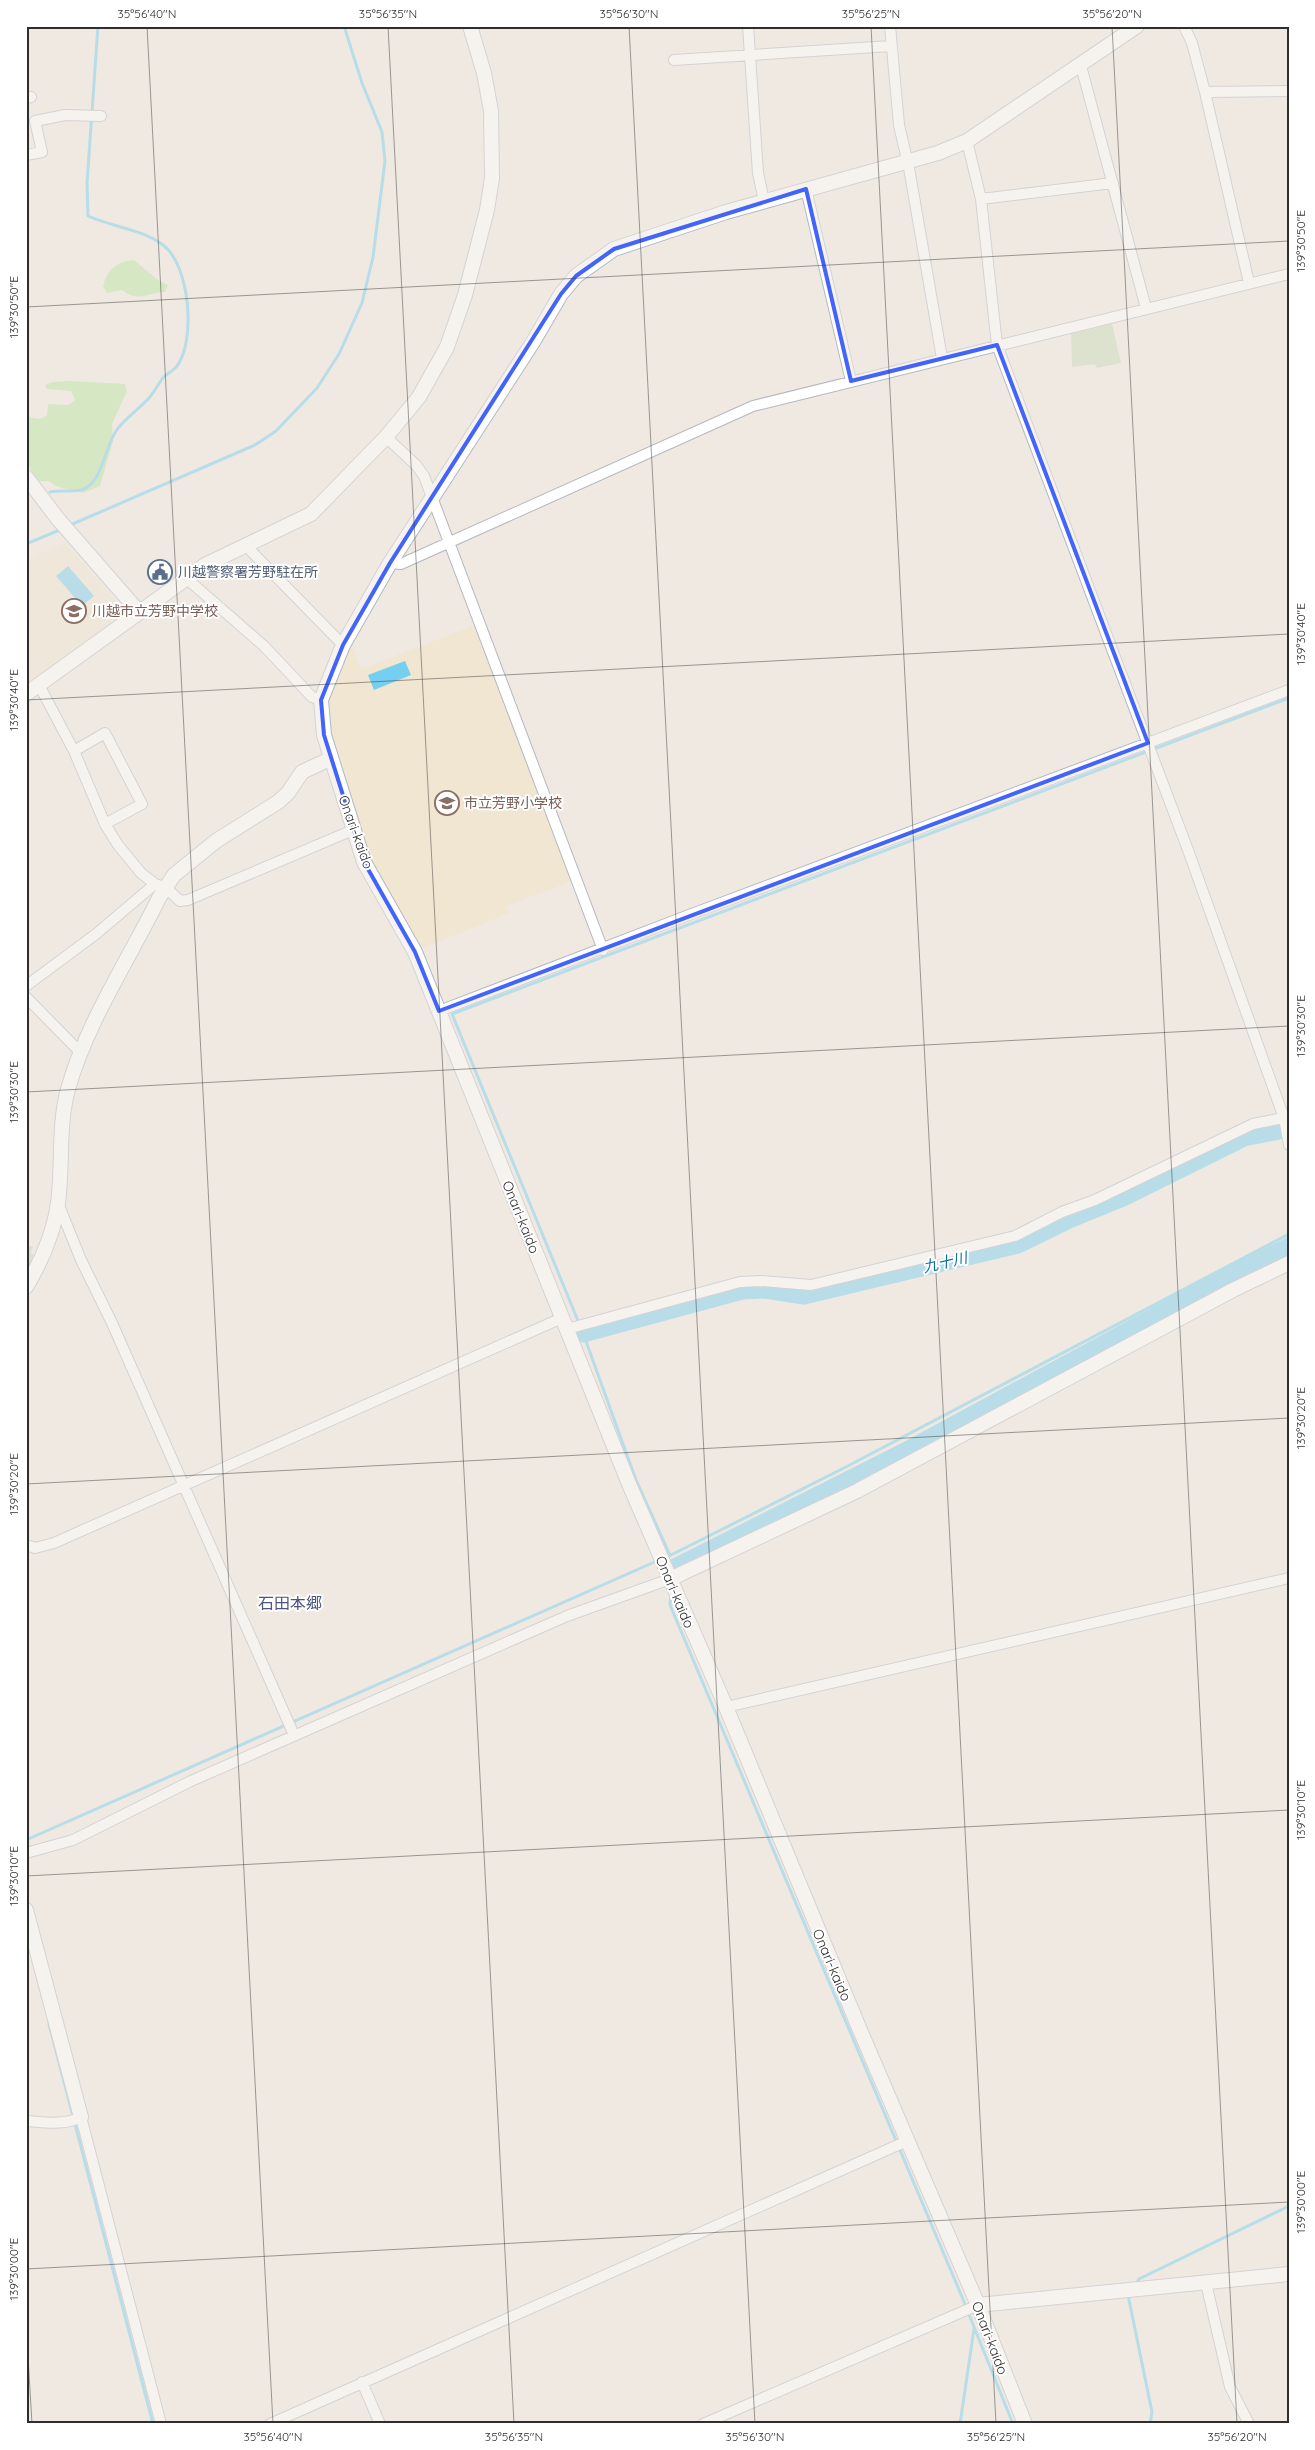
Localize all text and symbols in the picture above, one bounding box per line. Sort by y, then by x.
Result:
text: 35°56'40"N [118,6,176,21]
text: 35°56'35"N [359,6,417,21]
text: 35°56'30"N [600,6,658,21]
text: 35°56'25"N [842,6,900,21]
text: 35°56'20"N [1082,6,1142,21]
text: 139°30'50"E [1293,210,1308,272]
text: 139°30'50"E [6,276,21,338]
public building icon: 川越警察署芳野駐在所 [147,559,173,585]
place label: 川越警察署芳野駐在所 [178,563,318,581]
school or university icon: 川越市立芳野中学校 [61,598,87,624]
place label: 川越市立芳野中学校 [92,602,218,620]
text: 139°30'40"E [1293,603,1308,665]
text: 139°30'40"E [6,669,21,731]
school or university icon: 市立芳野小学校 [434,790,460,816]
street label: Onari-kaido [334,793,378,871]
place label: 市立芳野小学校 [464,794,562,812]
text: 139°30'30"E [1293,995,1308,1057]
text: 139°30'30"E [6,1061,21,1123]
street label: Onari-kaido [498,1178,544,1256]
water label: 九十川 [921,1247,971,1276]
text: 139°30'20"E [1293,1387,1308,1449]
text: 139°30'20"E [6,1453,21,1515]
street label: Onari-kaido [652,1553,698,1631]
district label: 石田本郷 [258,1593,322,1613]
text: 139°30'10"E [1293,1780,1308,1840]
text: 139°30'10"E [6,1846,21,1906]
street label: Onari-kaido [809,1926,855,2004]
text: 139°30'00"E [1293,2170,1308,2233]
text: 139°30'00"E [6,2237,21,2300]
street label: Onari-kaido [968,2299,1012,2377]
text: 35°56'40"N [244,2429,302,2444]
text: 35°56'35"N [485,2429,543,2444]
text: 35°56'30"N [726,2429,784,2444]
text: 35°56'25"N [967,2429,1025,2444]
text: 35°56'20"N [1207,2429,1267,2444]

